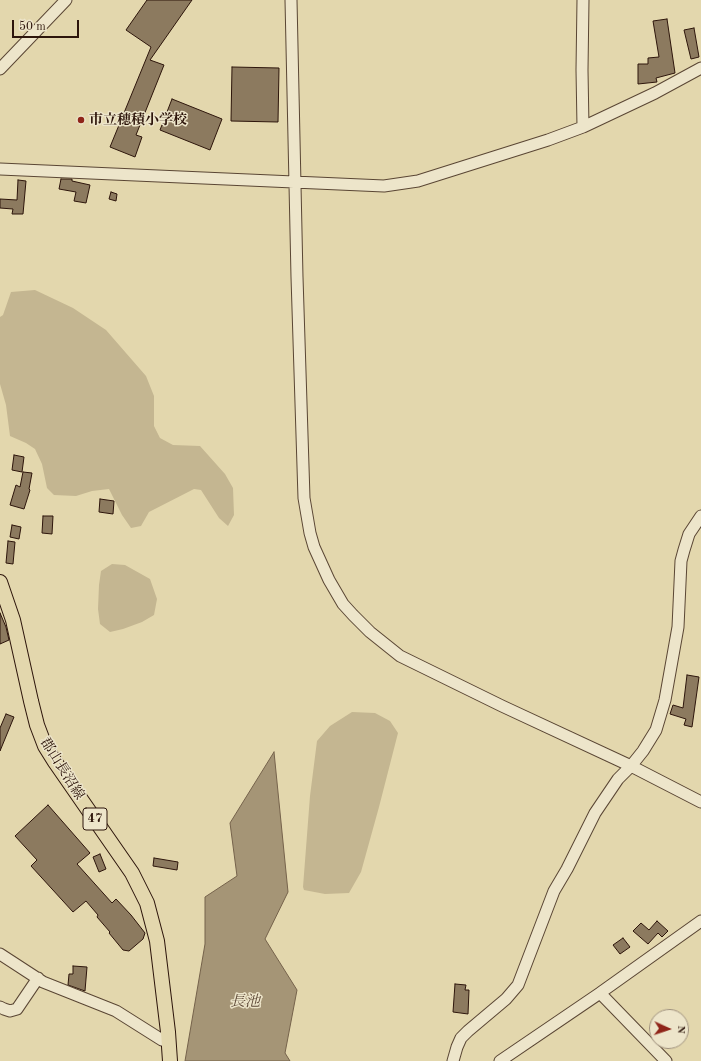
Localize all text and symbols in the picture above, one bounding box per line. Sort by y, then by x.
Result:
scale bar [14,12,81,38]
text: 50 m [19,21,46,33]
place label: 市立穂積小学校 [89,112,187,128]
marker: 市立穂積小学校 [76,115,86,125]
street label: 郡山長沼線 [36,735,88,803]
road number: 47 [83,808,107,830]
water label: 長池 [230,993,260,1011]
north arrow [649,1009,689,1049]
text: N [675,1025,686,1034]

